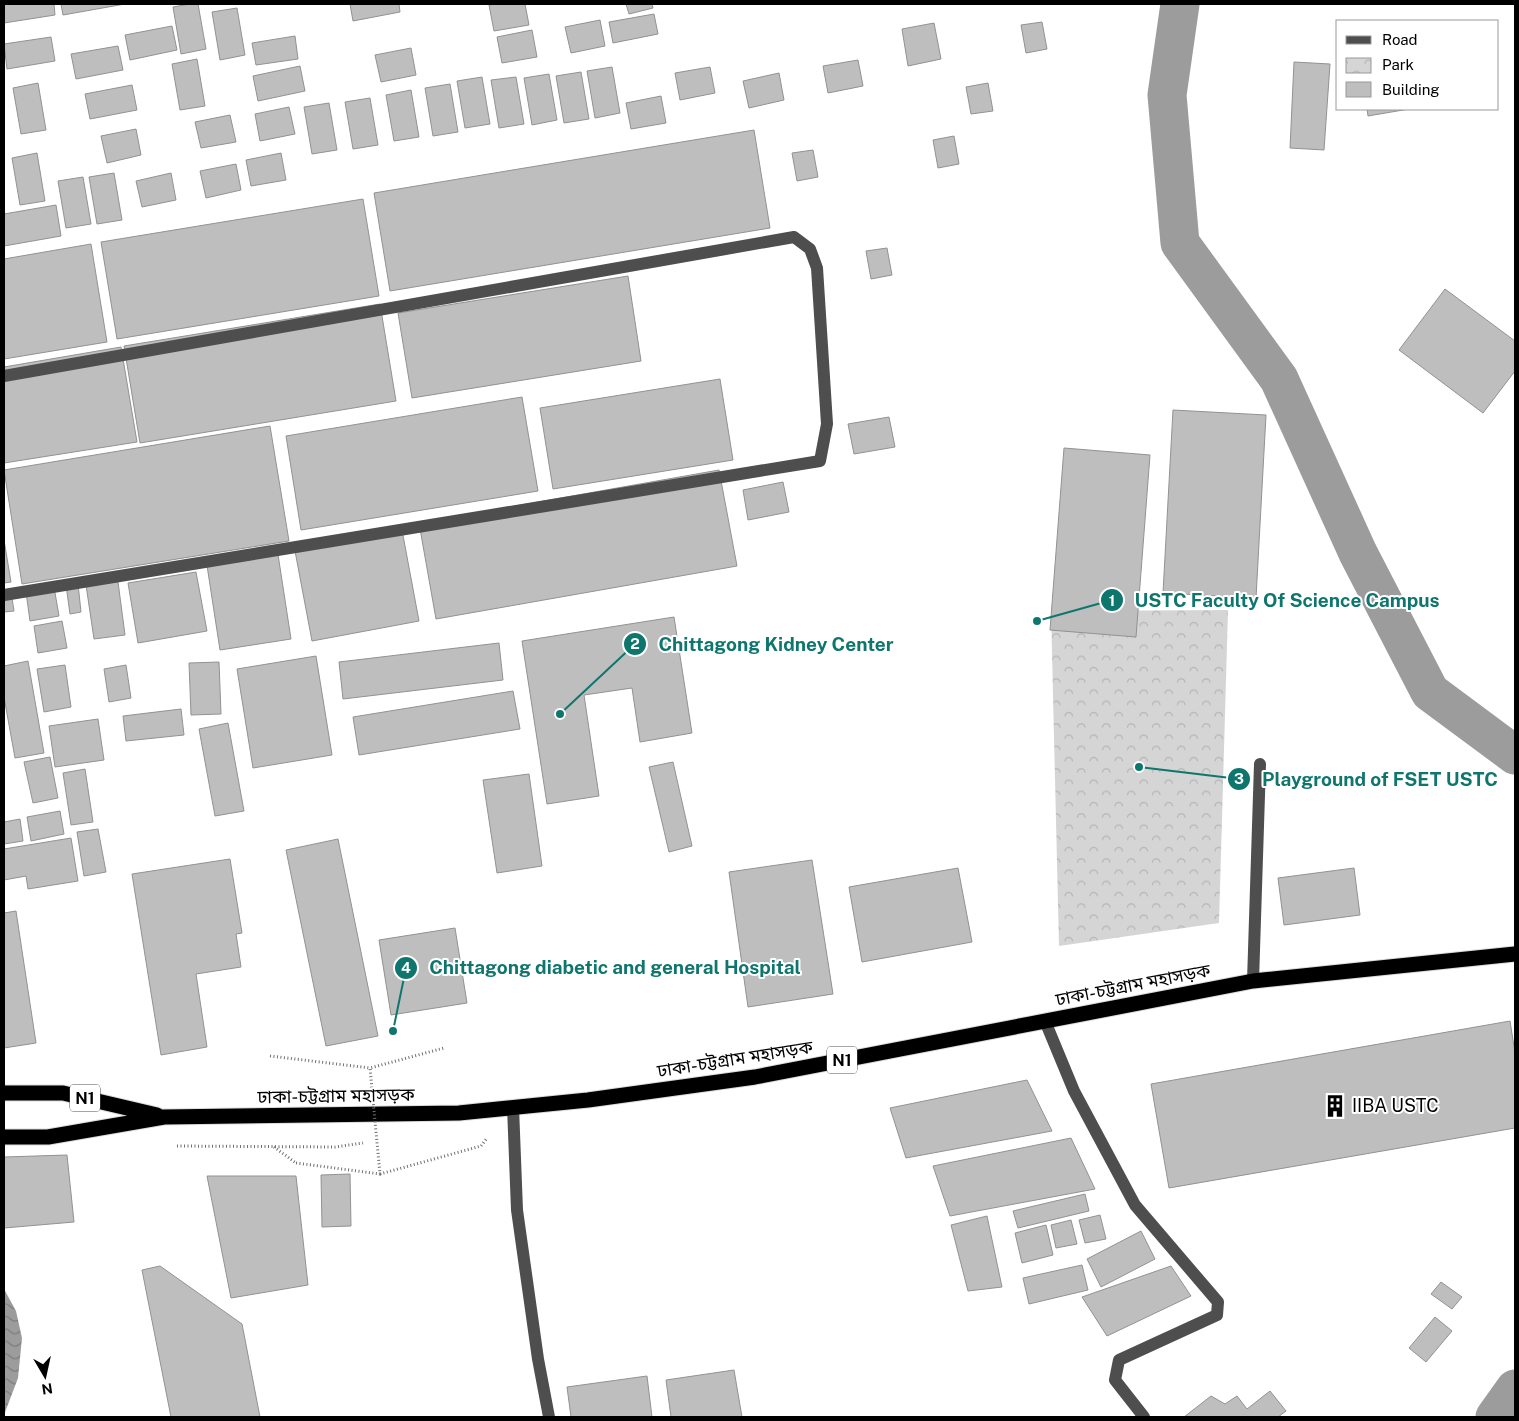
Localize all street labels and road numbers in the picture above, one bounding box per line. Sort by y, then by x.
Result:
street label: ঢাকা-চট্টগ্রাম মহাসড়ক [1053,959,1213,1010]
street label: ঢাকা-চট্টগ্রাম মহাসড়ক [655,1036,815,1081]
road number: N1 [827,1046,857,1074]
road number: N1 [70,1084,100,1112]
street label: ঢাকা-চট্টগ্রাম মহাসড়ক [256,1084,415,1107]

